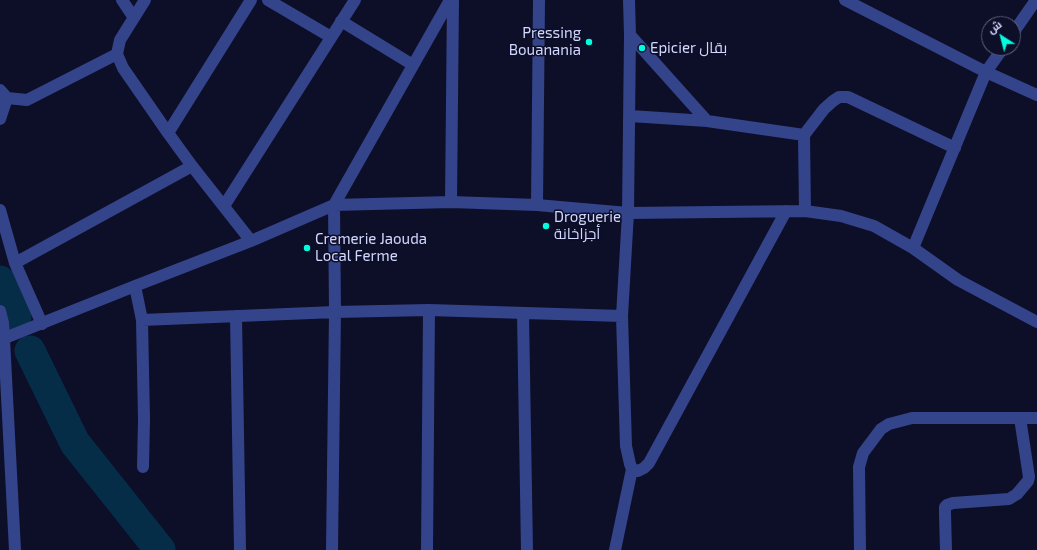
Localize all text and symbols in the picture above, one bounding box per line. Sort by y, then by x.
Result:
north arrow [981,16,1021,56]
text: ش [985,17,1004,36]
place label: Pressing Bouanania [509,24,581,59]
marker: Pressing Bouanania [584,37,594,47]
place label: Epicier بقال [650,39,727,57]
marker: Epicier بقال [637,43,647,53]
place label: Droguerie أجزاخانة [554,208,621,243]
marker: Droguerie أجزاخانة [541,221,551,231]
place label: Cremerie Jaouda Local Ferme [315,230,427,265]
marker: Cremerie Jaouda Local Ferme [302,243,312,253]

